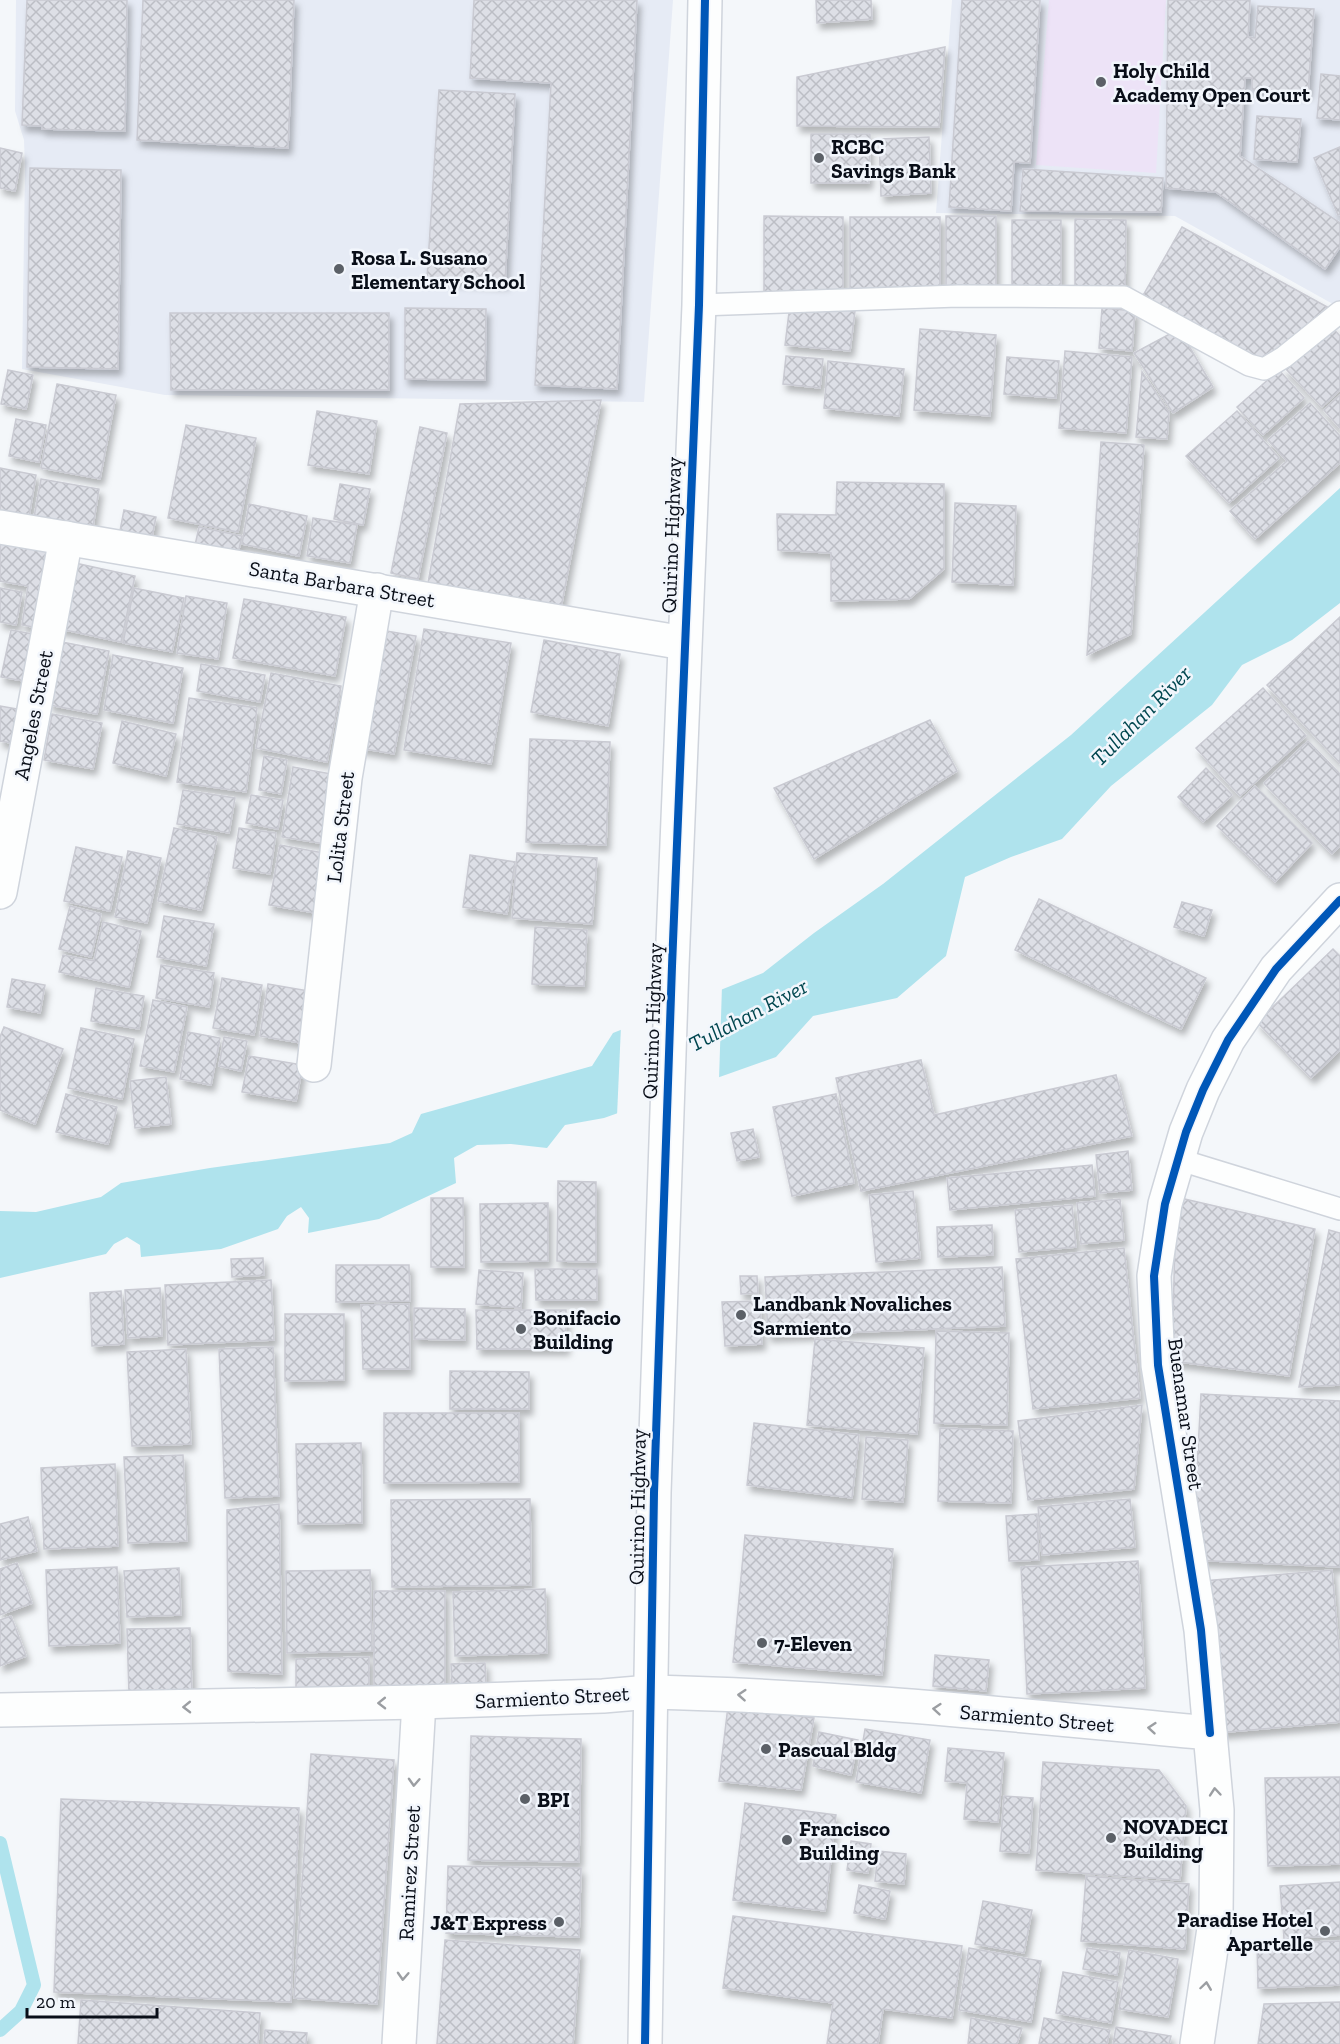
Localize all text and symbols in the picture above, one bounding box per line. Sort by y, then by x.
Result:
place label: Holy Child Academy Open Court [1113,58,1311,107]
marker: Holy Child Academy Open Court [1094,75,1108,89]
place label: RCBC Savings Bank [831,134,956,183]
marker: RCBC Savings Bank [812,151,826,165]
place label: Rosa L. Susano Elementary School [351,245,525,294]
marker: Rosa L. Susano Elementary School [332,262,346,276]
street label: Quirino Highway [656,456,686,614]
street label: Santa Barbara Street [247,555,437,613]
street label: Angeles Street [8,648,58,782]
water label: Tullahan River [1085,660,1197,772]
street label: Lolita Street [321,770,359,884]
street label: Quirino Highway [637,942,667,1100]
water label: Tullahan River [684,972,813,1058]
place label: Landbank Novaliches Sarmiento [753,1291,952,1340]
place label: Bonifacio Building [533,1305,621,1354]
marker: Landbank Novaliches Sarmiento [734,1308,748,1322]
marker: Bonifacio Building [514,1322,528,1336]
street label: Buenamar Street [1163,1336,1209,1492]
street label: Quirino Highway [623,1428,651,1585]
place label: 7-Eleven [774,1631,853,1656]
marker: 7-Eleven [755,1636,769,1650]
street label: Sarmiento Street [474,1680,630,1714]
one-way arrow [737,1689,747,1702]
one-way arrow [378,1697,387,1709]
street label: Sarmiento Street [959,1699,1115,1737]
one-way arrow [183,1700,192,1713]
one-way arrow [932,1703,941,1716]
one-way arrow [1147,1722,1156,1735]
place label: Pascual Bldg [778,1737,896,1762]
marker: Pascual Bldg [759,1742,773,1756]
one-way arrow [408,1777,421,1786]
place label: BPI [537,1787,570,1812]
one-way arrow [1209,1787,1222,1796]
marker: BPI [518,1792,532,1806]
street label: Ramirez Street [393,1804,425,1941]
place label: NOVADECI Building [1123,1814,1228,1863]
place label: Francisco Building [799,1816,890,1865]
marker: NOVADECI Building [1104,1831,1118,1845]
marker: Francisco Building [780,1833,794,1847]
place label: Paradise Hotel Apartelle [1177,1907,1313,1956]
place label: J&T Express [430,1910,547,1935]
marker: J&T Express [552,1915,566,1929]
marker: Paradise Hotel Apartelle [1318,1924,1332,1938]
one-way arrow [396,1972,409,1981]
scale bar [27,1981,158,2019]
one-way arrow [1199,1981,1211,1991]
text: 20 m [36,1991,76,2013]

